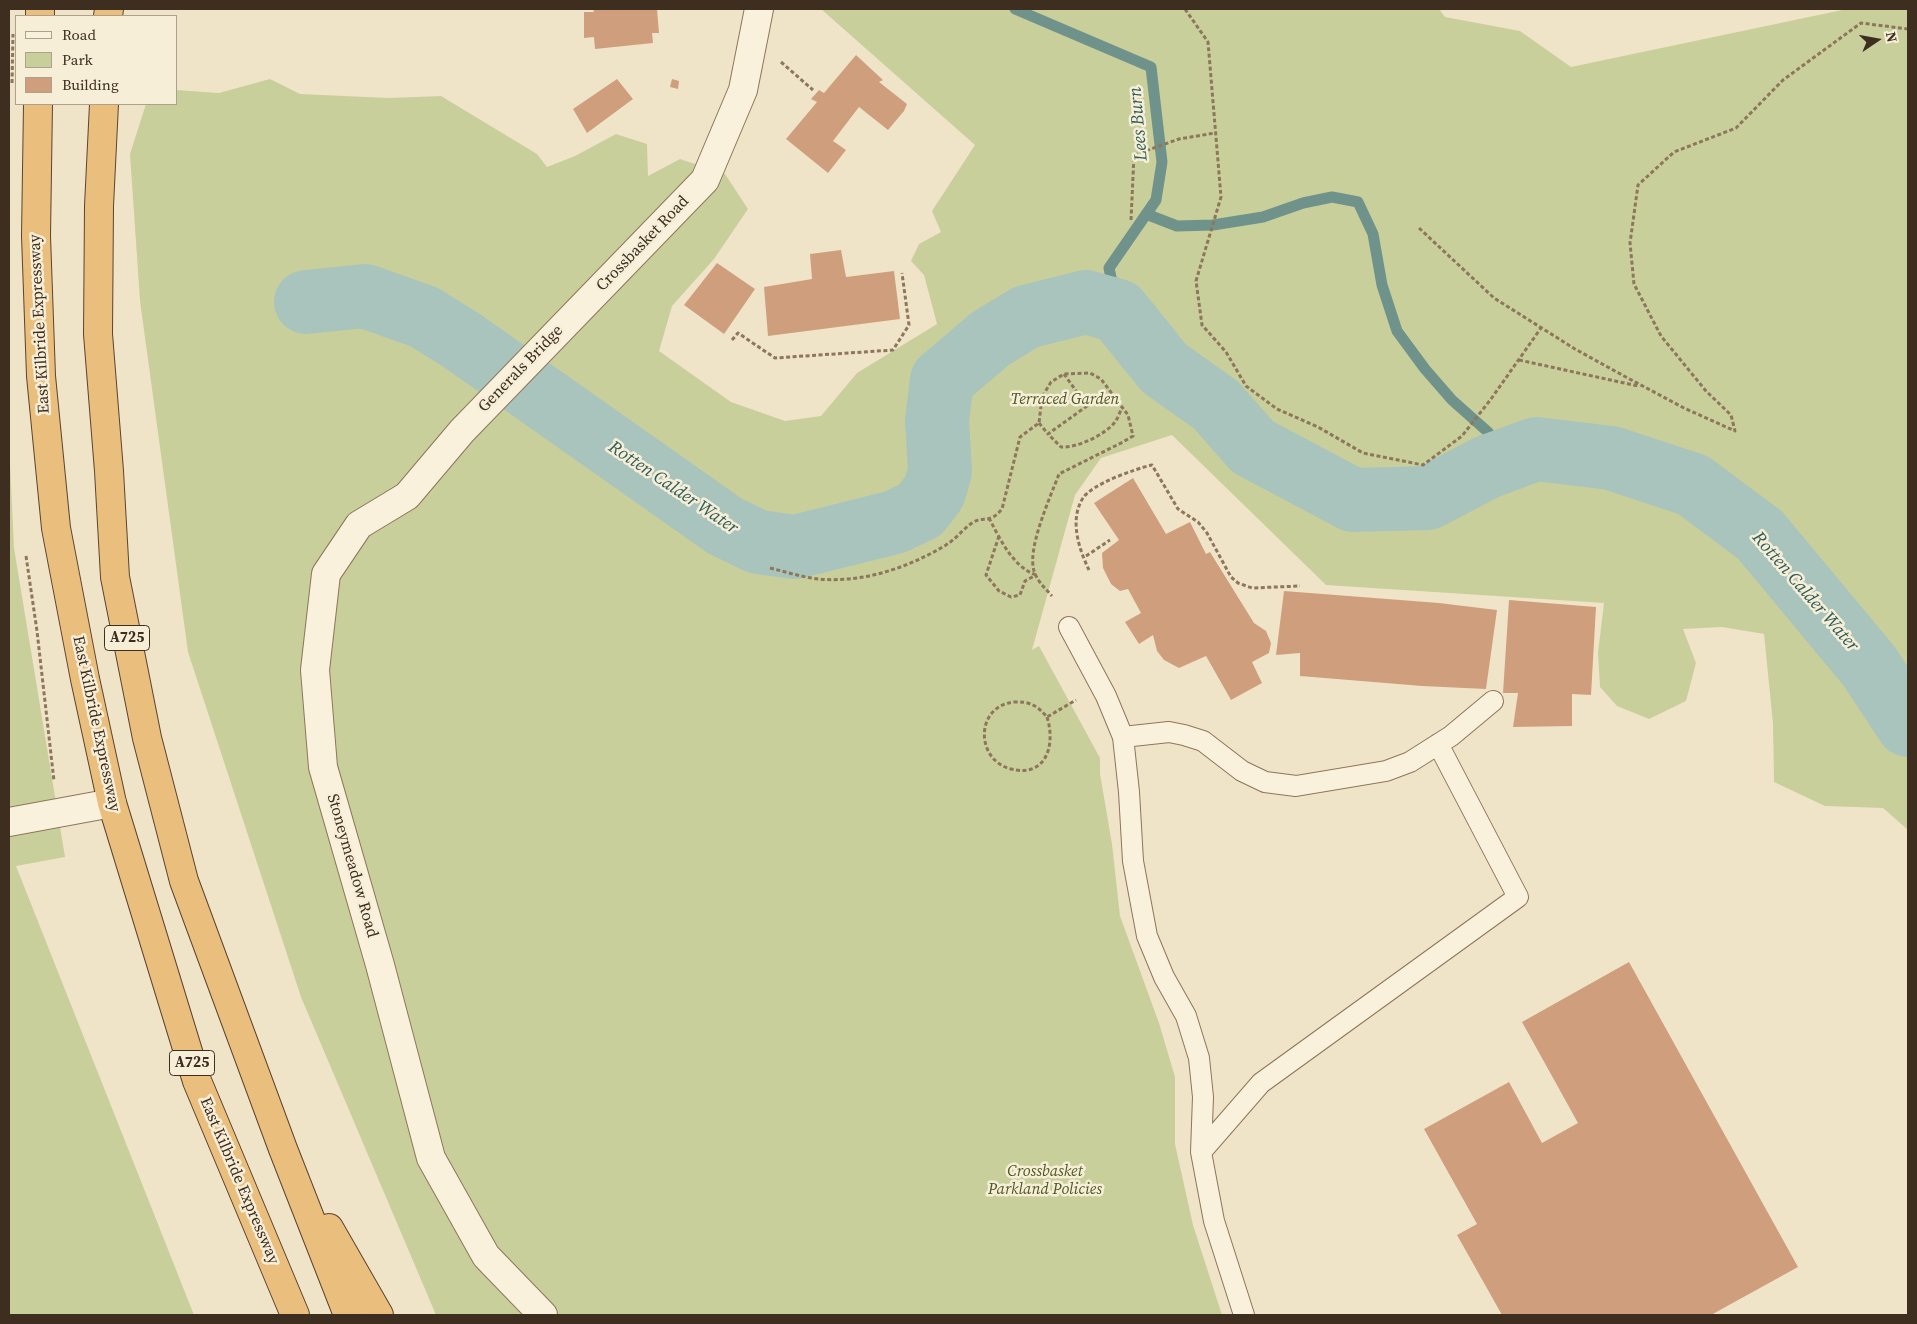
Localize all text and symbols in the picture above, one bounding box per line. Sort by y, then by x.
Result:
legend [15,15,178,105]
north arrow [1852,15,1902,65]
text: Road [62,24,96,45]
text: N [1881,30,1903,44]
text: Park [62,49,93,70]
text: Building [62,74,119,95]
water label: Lees Burn [1125,86,1153,162]
street label: Crossbasket Road [593,192,693,296]
street label: East Kilbride Expressway [26,234,54,414]
street label: Generals Bridge [475,321,567,417]
park label: Terraced Garden [1011,390,1119,410]
water label: Rotten Calder Water [604,437,742,539]
water label: Rotten Calder Water [1747,528,1863,656]
road number: A725 [104,626,150,650]
street label: East Kilbride Expressway [68,634,124,814]
street label: Stoneymeadow Road [322,792,382,940]
road number: A725 [170,1050,214,1076]
street label: East Kilbride Expressway [195,1095,283,1267]
park label: Crossbasket Parkland Policies [988,1162,1102,1200]

